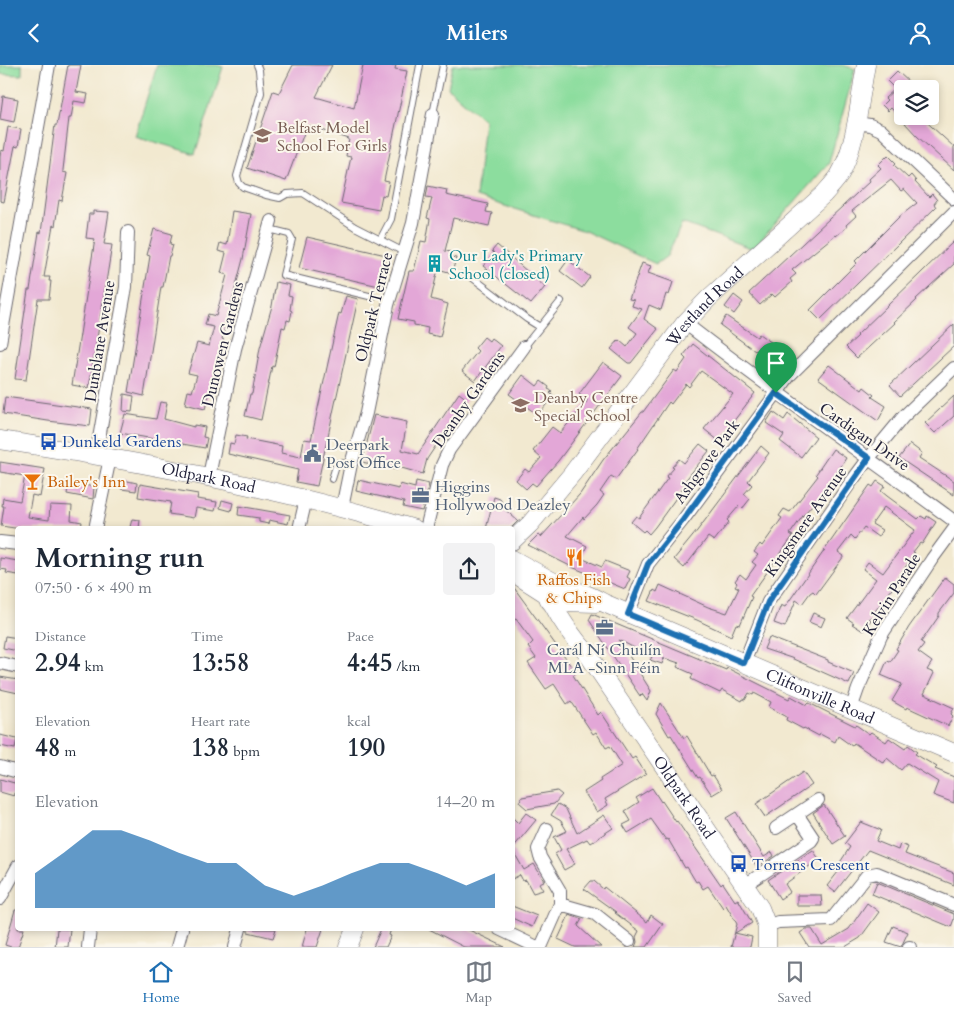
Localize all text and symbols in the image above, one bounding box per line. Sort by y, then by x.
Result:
text: Milers [446,18,508,48]
icon: back [20,19,48,47]
icon: person [906,19,934,47]
map controls [894,80,939,125]
button: layers [894,80,939,125]
place label: Belfast Model School For Girls [277,117,387,157]
school or university icon: Belfast Model School For Girls [253,126,273,146]
place label: Our Lady's Primary School (closed) [449,245,584,285]
street label: Oldpark Terrace [350,250,398,365]
building icon: Our Lady's Primary School (closed) [425,254,445,274]
street label: Westland Road [661,262,749,352]
street label: Dunblane Avenue [80,279,120,404]
street label: Dunowen Gardens [197,279,249,409]
pin [755,342,797,393]
street label: Deanby Gardens [427,347,510,452]
icon: arrive [762,349,790,377]
place label: Deanby Centre Special School [534,387,638,427]
school or university icon: Deanby Centre Special School [510,396,530,416]
street label: Cardigan Drive [815,397,914,476]
street label: Ashgrove Park [669,415,745,508]
bus stop icon: Dunkeld Gardens [38,431,58,451]
place label: Dunkeld Gardens [62,431,181,453]
place label: Deerpark Post Office [326,434,401,474]
public building icon: Deerpark Post Office [302,443,322,463]
street label: Oldpark Road [159,458,258,499]
street label: Kingsmere Avenue [760,462,852,581]
bar icon: Bailey's Inn [23,471,43,491]
place label: Bailey's Inn [47,471,126,493]
place label: Higgins Hollywood Deazley [435,476,571,516]
office icon: Higgins Hollywood Deazley [411,485,431,505]
text: Morning run [35,539,204,577]
button: share [443,543,495,595]
restaurant icon: Raffos Fish & Chips [564,547,584,567]
street label: Kelvin Parade [858,549,926,640]
place label: Raffos Fish & Chips [537,569,611,609]
text: 07:50 · 6 × 490 m [35,577,152,599]
office icon: Carál Ní Chuilín MLA -Sinn Féin [594,618,614,638]
text: Distance [35,627,86,646]
text: Time [191,627,223,646]
text: Pace [347,627,374,646]
place label: Carál Ní Chuilín MLA -Sinn Féin [547,639,661,679]
text: 2.94 [35,646,81,680]
text: 13:58 [191,646,249,680]
text: 4:45 [347,646,393,680]
text: km [81,657,104,676]
text: /km [393,657,420,676]
street label: Cliftonville Road [762,664,878,730]
text: Elevation [35,712,91,731]
text: Heart rate [191,712,250,731]
text: kcal [347,712,371,731]
text: 48 [35,731,61,765]
text: 138 [191,731,229,765]
text: 190 [347,731,385,765]
text: m [61,742,76,761]
text: bpm [229,742,260,761]
street label: Oldpark Road [648,752,720,844]
text: Elevation [35,791,99,813]
text: 14–20 m [436,791,495,813]
bus stop icon: Torrens Crescent [728,854,748,874]
place label: Torrens Crescent [752,854,869,876]
tab: Home [142,958,180,1007]
tab: Map [465,958,493,1007]
tab: Saved [778,958,812,1007]

